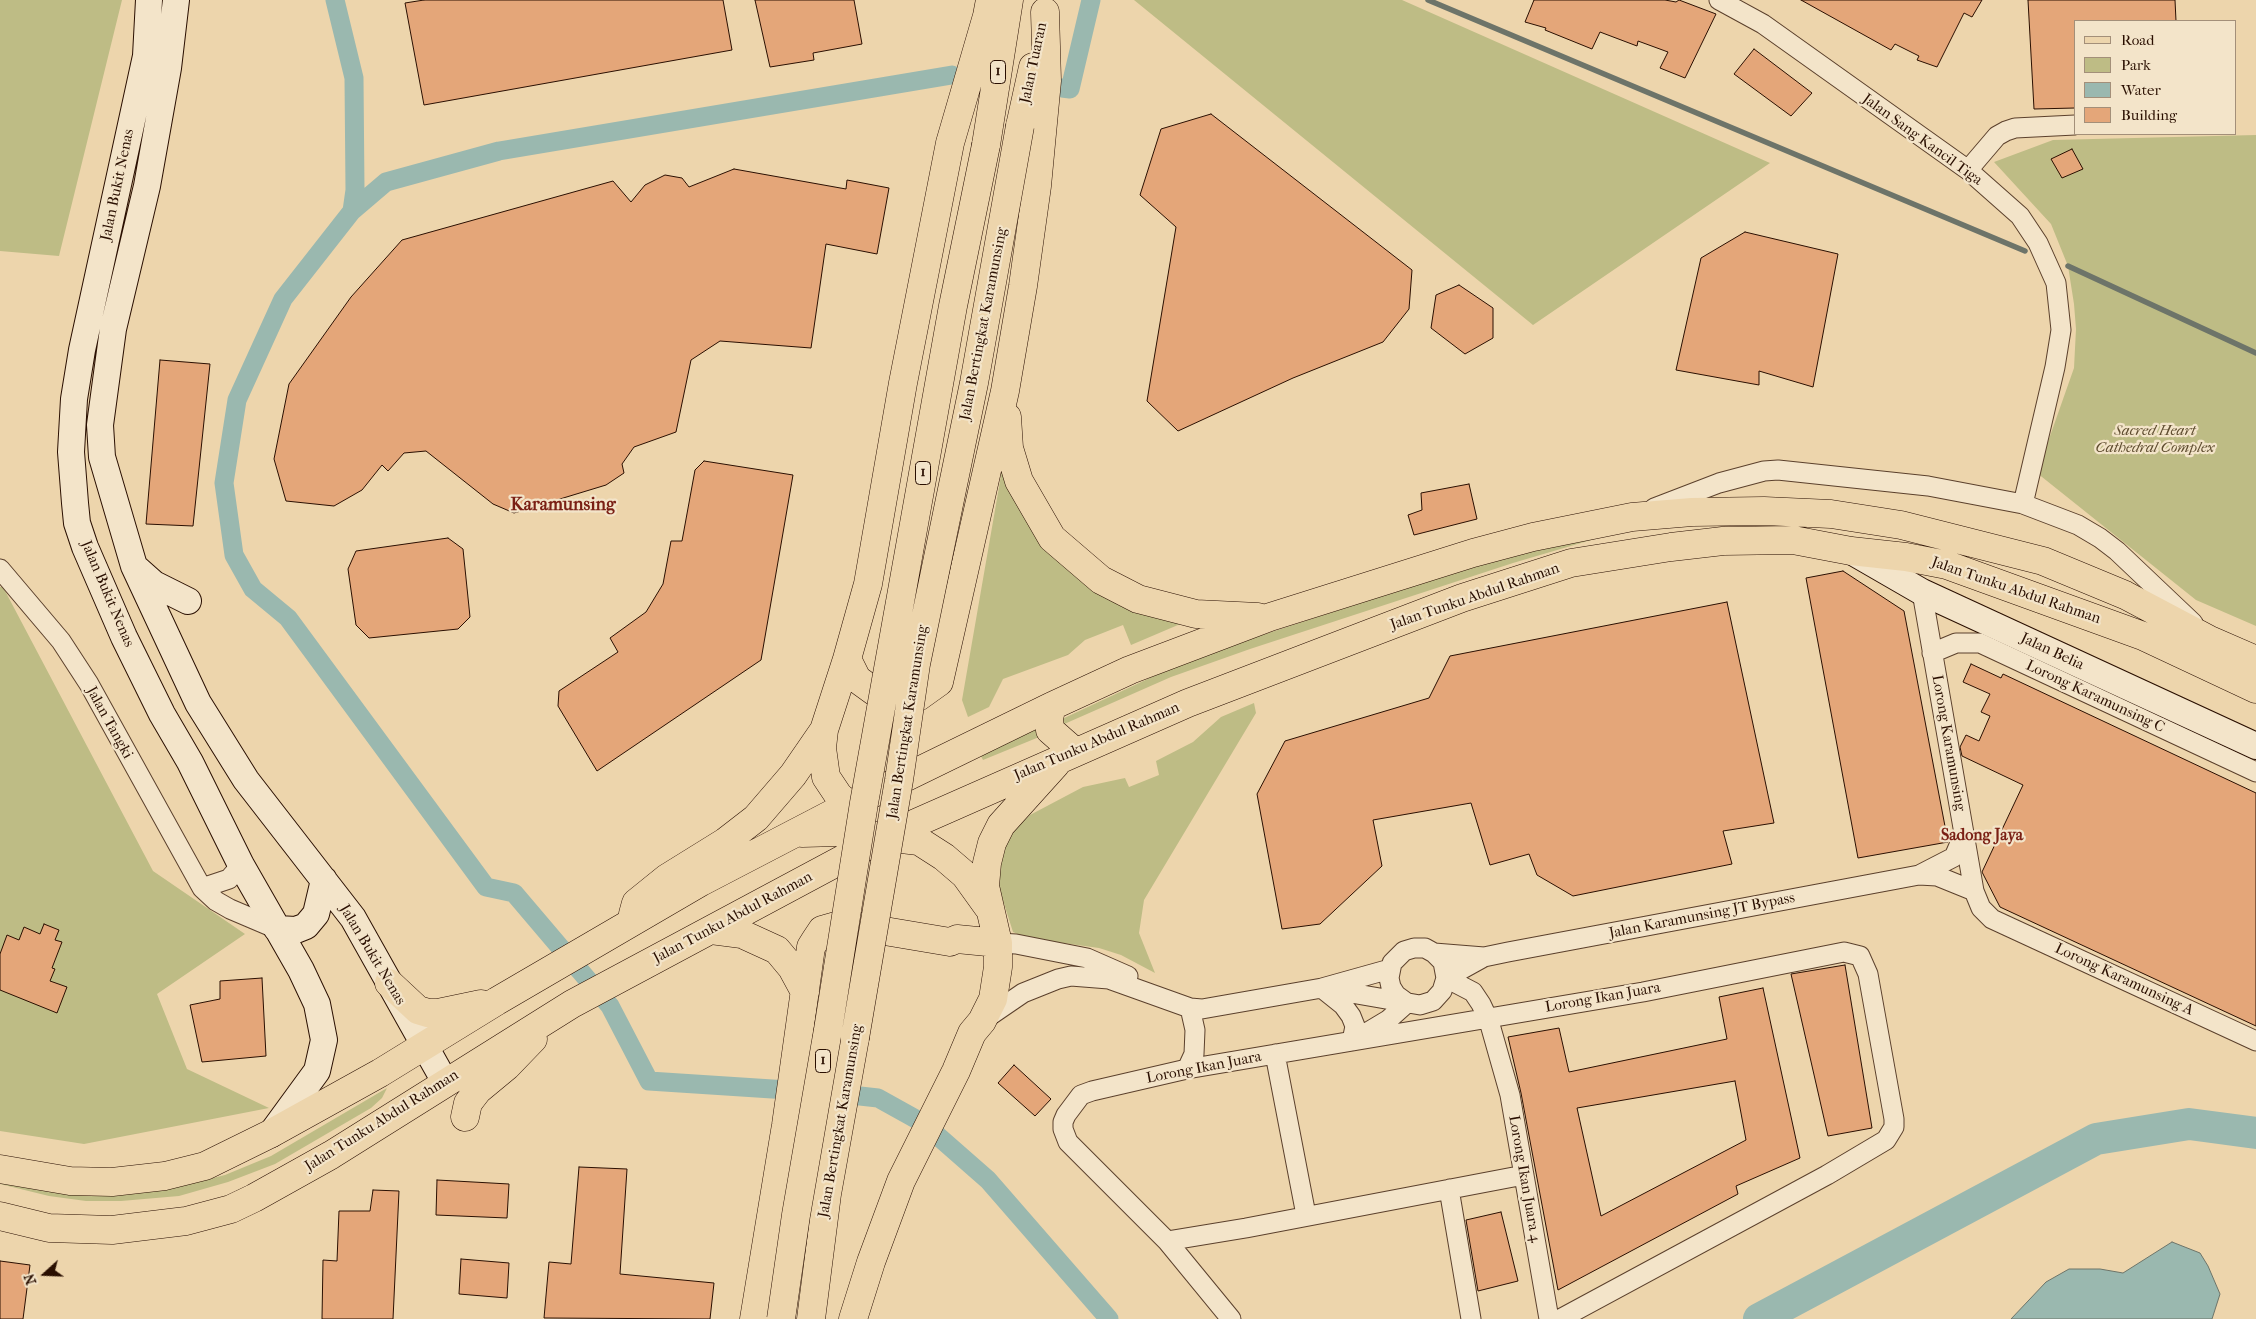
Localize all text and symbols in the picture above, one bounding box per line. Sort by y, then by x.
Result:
legend [2074,20,2236,135]
street label: Jalan Tuaran [1017,21,1051,105]
text: Road [2121,31,2154,49]
text: Park [2121,56,2151,74]
road number: 1 [990,61,1006,84]
text: Water [2121,81,2161,99]
street label: Jalan Sang Kancil Tiga [1858,90,1986,190]
text: Building [2121,106,2177,124]
street label: Jalan Bukit Nenas [97,127,139,243]
street label: Jalan Bertingkat Karamunsing [956,226,1012,422]
park label: Sacred Heart Cathedral Complex [2096,422,2214,457]
road number: 1 [916,462,930,484]
district label: Karamunsing [510,495,616,517]
street label: Jalan Bukit Nenas [76,538,138,650]
street label: Jalan Tunku Abdul Rahman [1929,554,2103,628]
street label: Jalan Tunku Abdul Rahman [1388,560,1562,634]
street label: Jalan Bertingkat Karamunsing [884,624,932,820]
street label: Jalan Belia [2017,629,2087,675]
street label: Lorong Karamunsing C [2023,657,2167,737]
street label: Lorong Karamunsing [1927,674,1969,812]
street label: Jalan Tangki [82,684,136,762]
street label: Jalan Tunku Abdul Rahman [1012,699,1182,785]
district label: Sadong Jaya [1941,826,2023,846]
street label: Jalan Tunku Abdul Rahman [650,868,816,968]
street label: Jalan Karamunsing JT Bypass [1608,889,1796,943]
street label: Jalan Bukit Nenas [335,902,409,1008]
street label: Lorong Karamunsing A [2052,940,2196,1020]
street label: Lorong Ikan Juara [1544,979,1662,1017]
street label: Jalan Bertingkat Karamunsing [815,1023,867,1219]
street label: Lorong Ikan Juara [1145,1048,1263,1088]
road number: 1 [816,1050,830,1072]
street label: Jalan Tunku Abdul Rahman [302,1066,462,1176]
street label: Lorong Ikan Juara 4 [1504,1114,1544,1244]
north arrow [20,1249,70,1299]
text: N [21,1271,40,1287]

